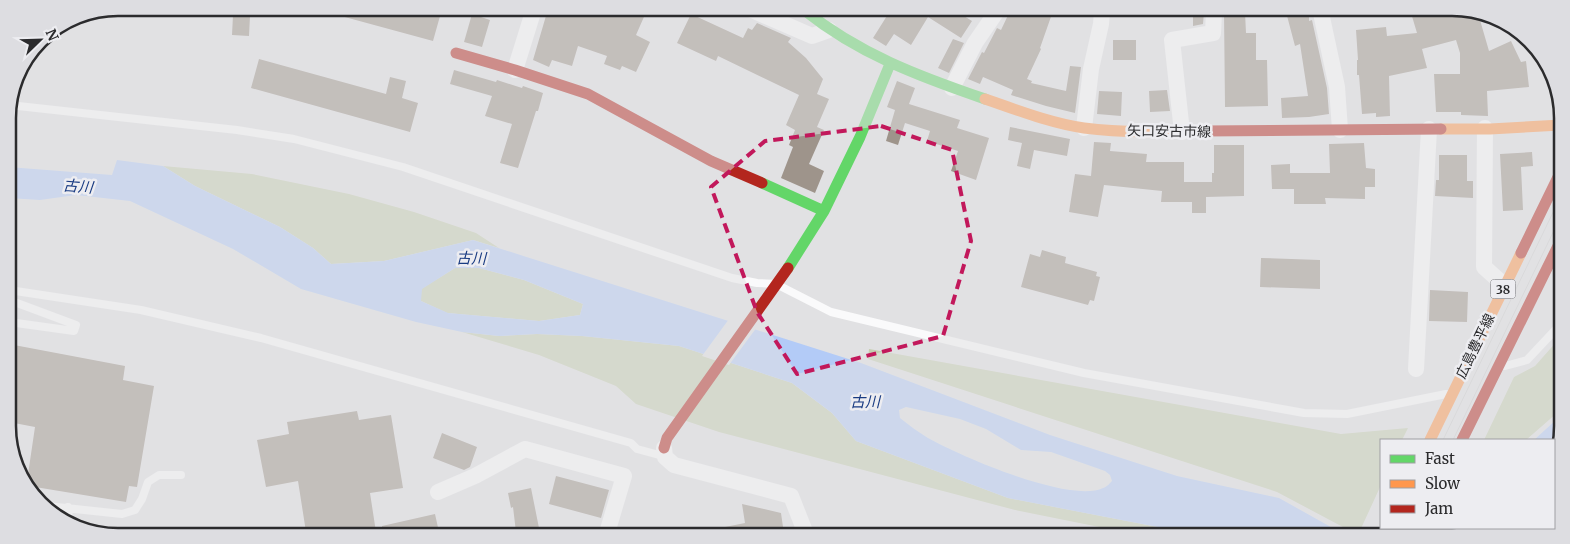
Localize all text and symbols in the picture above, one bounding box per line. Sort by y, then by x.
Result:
north arrow [15,15,65,65]
text: N [42,26,62,44]
street label: 矢口安古市線 [1127,121,1211,141]
water label: 古川 [62,175,96,197]
water label: 古川 [456,248,488,268]
road number: 38 [1490,280,1516,298]
street label: 広島豊平線 [1452,311,1498,381]
water label: 古川 [850,392,882,411]
legend [1380,439,1555,529]
text: Fast [1425,449,1455,468]
text: Slow [1425,474,1460,493]
text: Jam [1424,499,1453,518]

